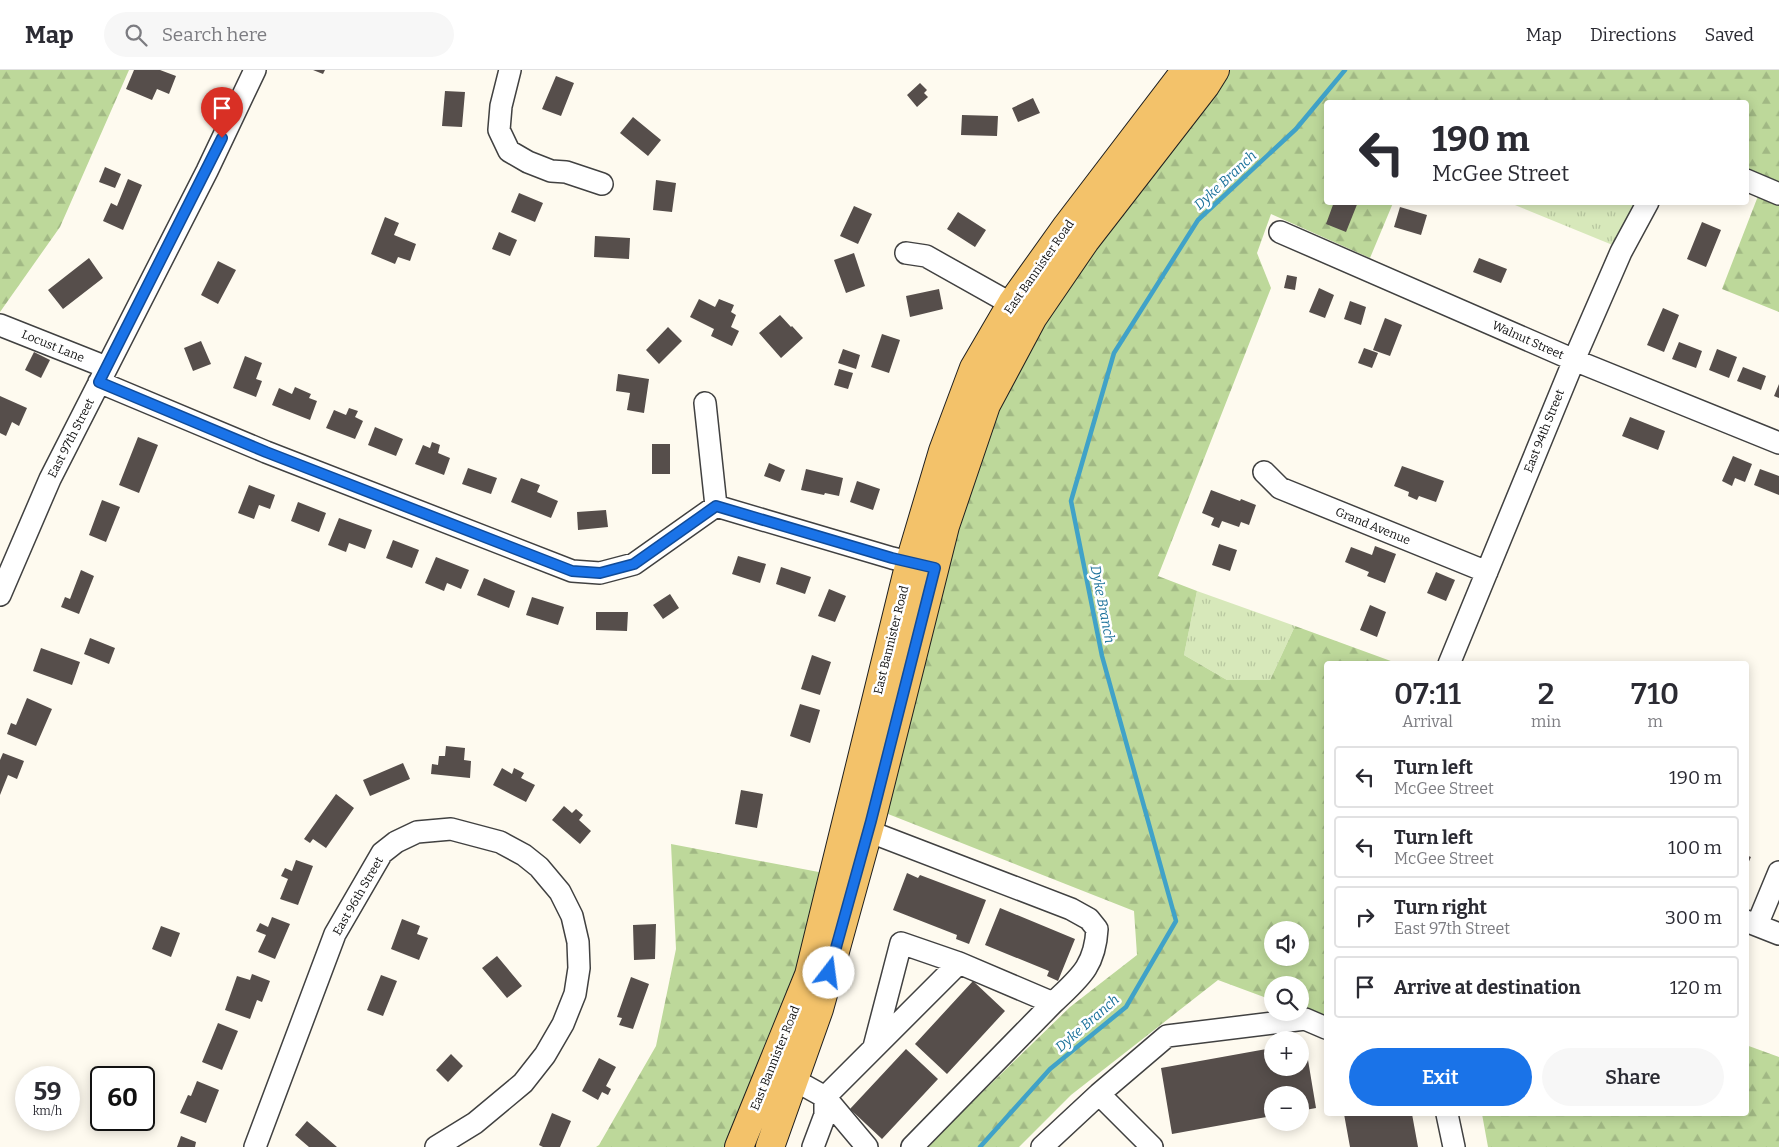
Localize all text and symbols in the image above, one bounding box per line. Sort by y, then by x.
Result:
search box [104,12,454,57]
text: Map [25,21,74,49]
icon: search [122,21,150,49]
text: Search here [162,23,267,46]
text: Map [1526,24,1562,46]
text: Directions [1590,24,1677,46]
text: Saved [1705,24,1754,46]
pin [201,87,243,138]
icon: arrive [208,94,236,122]
text: 190 m [1432,118,1530,160]
icon: left [1349,120,1414,185]
water label: Dyke Branch [1191,147,1260,214]
text: McGee Street [1432,160,1569,187]
street label: East Bannister Road [1001,217,1077,317]
street label: Walnut Street [1490,318,1567,362]
street label: Locust Lane [20,327,86,365]
street label: East 94th Street [1521,387,1567,475]
street label: East 97th Street [45,395,97,480]
street label: Grand Avenue [1333,505,1413,547]
water label: Dyke Branch [1087,564,1118,645]
street label: East Bannister Road [871,584,911,696]
text: 07:11 [1394,676,1461,712]
text: 2 [1538,676,1554,712]
text: 710 [1631,676,1679,712]
text: Arrival [1402,712,1453,731]
text: min [1531,712,1561,731]
text: m [1647,712,1663,731]
text: Turn left [1394,756,1473,779]
icon: left [1351,763,1379,791]
text: 190 m [1669,766,1722,789]
text: McGee Street [1394,779,1494,798]
text: Turn left [1394,826,1473,849]
icon: left [1351,833,1379,861]
text: 100 m [1668,836,1722,859]
text: McGee Street [1394,849,1494,868]
street label: East 96th Street [330,854,386,938]
text: Turn right [1394,896,1487,919]
icon: right [1351,903,1379,931]
text: 300 m [1665,906,1722,929]
text: East 97th Street [1394,919,1510,938]
map controls [1264,921,1309,1131]
button: sound [1264,921,1309,966]
position arrow [802,946,854,998]
icon: arrive [1351,973,1379,1001]
button: search [1264,976,1309,1021]
text: Arrive at destination [1394,976,1581,999]
text: 120 m [1670,976,1722,999]
water label: Dyke Branch [1052,991,1123,1056]
street label: East Bannister Road [748,1004,802,1112]
button: + [1264,1031,1309,1076]
button: Exit [1349,1048,1532,1106]
button: Share [1542,1048,1724,1106]
speed limit sign: 60 [90,1066,155,1131]
text: 59 [33,1077,62,1107]
button: − [1264,1086,1309,1131]
text: km/h [33,1104,62,1118]

